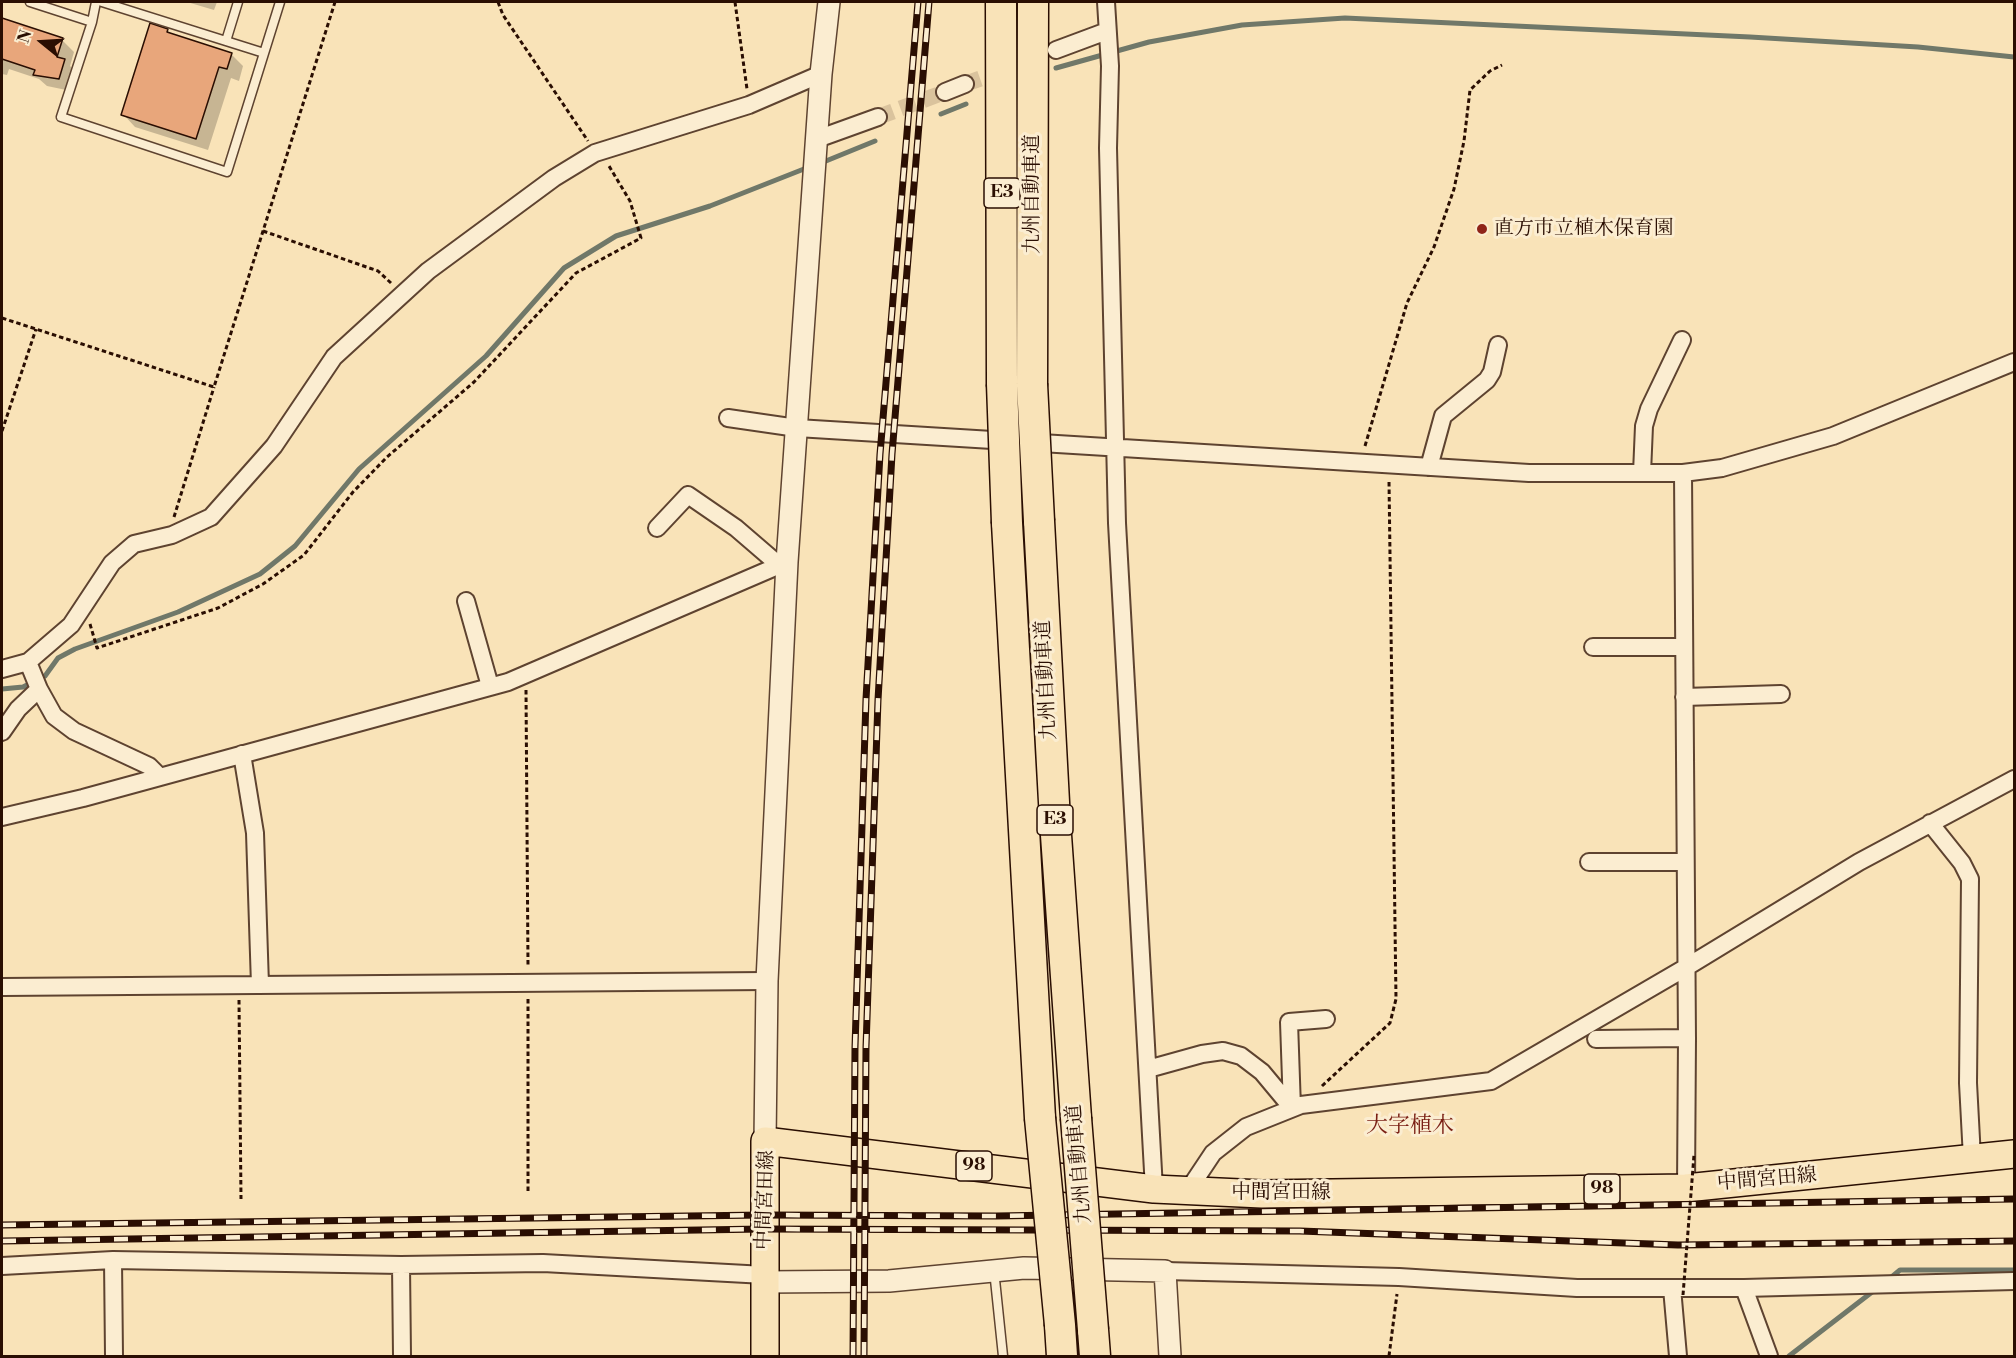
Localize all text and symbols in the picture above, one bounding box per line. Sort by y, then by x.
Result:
north arrow [12,12,72,72]
text: N [13,27,36,46]
street label: 九州自動車道 [1021,134,1045,254]
road number: E3 [984,178,1020,208]
place label: 直方市立植木保育園 [1494,217,1674,241]
marker: 直方市立植木保育園 [1475,222,1489,236]
street label: 九州自動車道 [1032,619,1062,741]
road number: E3 [1037,805,1073,835]
street label: 九州自動車道 [1063,1103,1097,1225]
district label: 大字植木 [1366,1114,1454,1140]
street label: 中間宮田線 [752,1150,780,1250]
road number: 98 [956,1151,992,1181]
street label: 中間宮田線 [1716,1164,1818,1196]
road number: 98 [1584,1174,1620,1204]
street label: 中間宮田線 [1231,1181,1331,1205]

